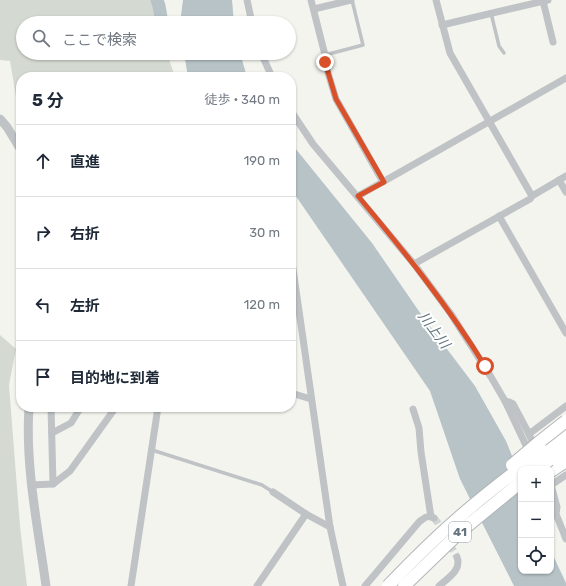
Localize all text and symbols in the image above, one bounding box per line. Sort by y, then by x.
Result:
search box [16,16,296,60]
icon: search [30,27,52,49]
text: ここで検索 [62,31,137,49]
route end [316,53,334,71]
text: 5 分 [32,90,64,110]
text: 徒歩 · 340 m [204,92,280,107]
icon: ahead [32,150,54,172]
text: 直進 [70,153,100,171]
text: 190 m [244,153,280,168]
icon: right [32,222,54,244]
text: 右折 [70,225,100,243]
text: 30 m [249,225,280,240]
icon: left [32,294,54,316]
text: 左折 [70,297,100,315]
text: 120 m [244,297,280,312]
water label: 川上川 [415,308,455,353]
route start [476,357,494,375]
icon: arrive [32,366,54,388]
text: 目的地に到着 [70,369,160,387]
map controls [518,466,554,574]
button: + [518,466,554,502]
button: − [518,502,554,538]
road number: 41 [449,522,471,542]
button: locate [518,538,554,574]

